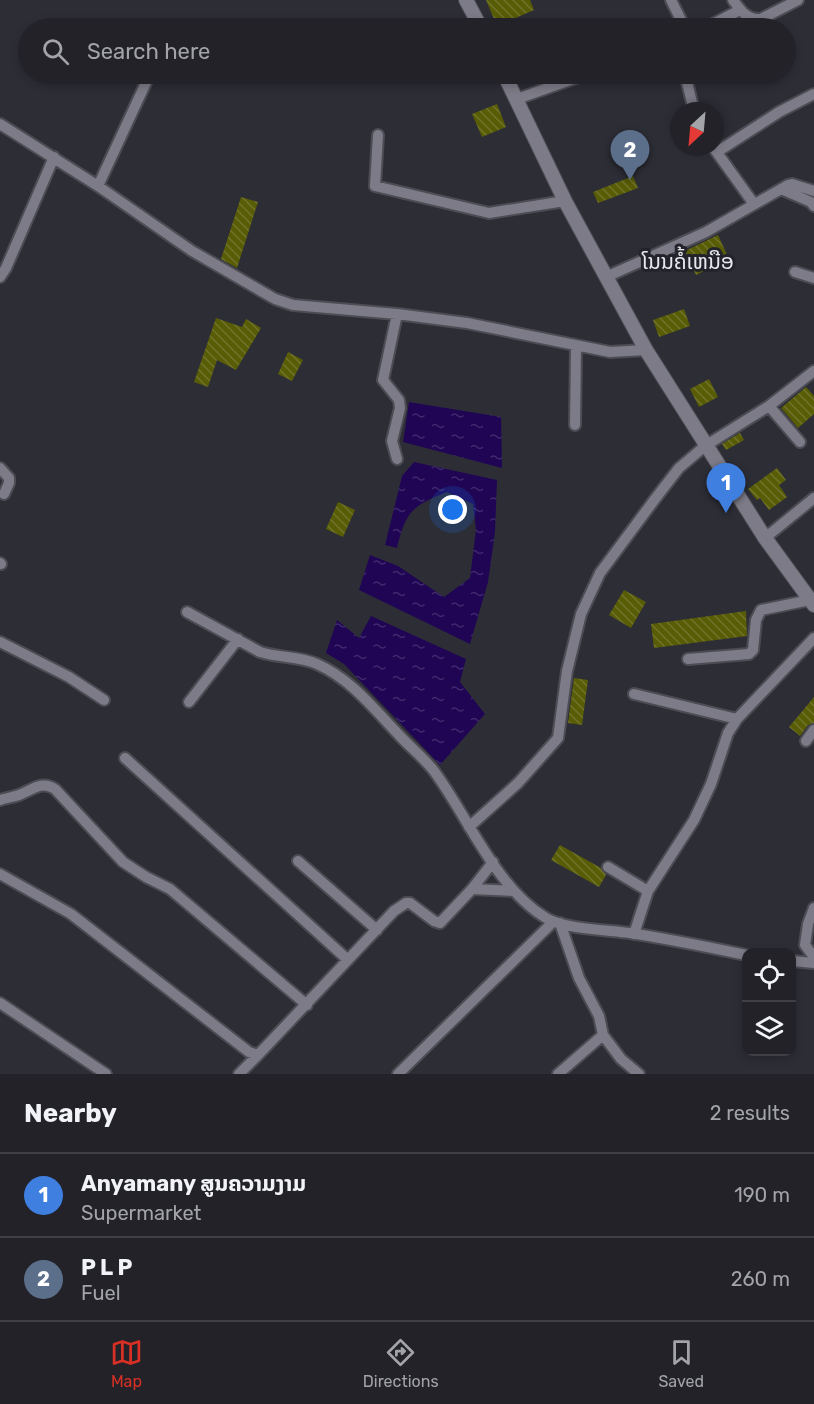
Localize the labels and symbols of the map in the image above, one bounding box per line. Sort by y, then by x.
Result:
north arrow [670,102,724,156]
pin: 2 [610,130,650,180]
district label: ໂນນຄໍ້ເຫນືອ [641,246,734,274]
pin: 1 [706,464,746,513]
your location [438,495,467,524]

